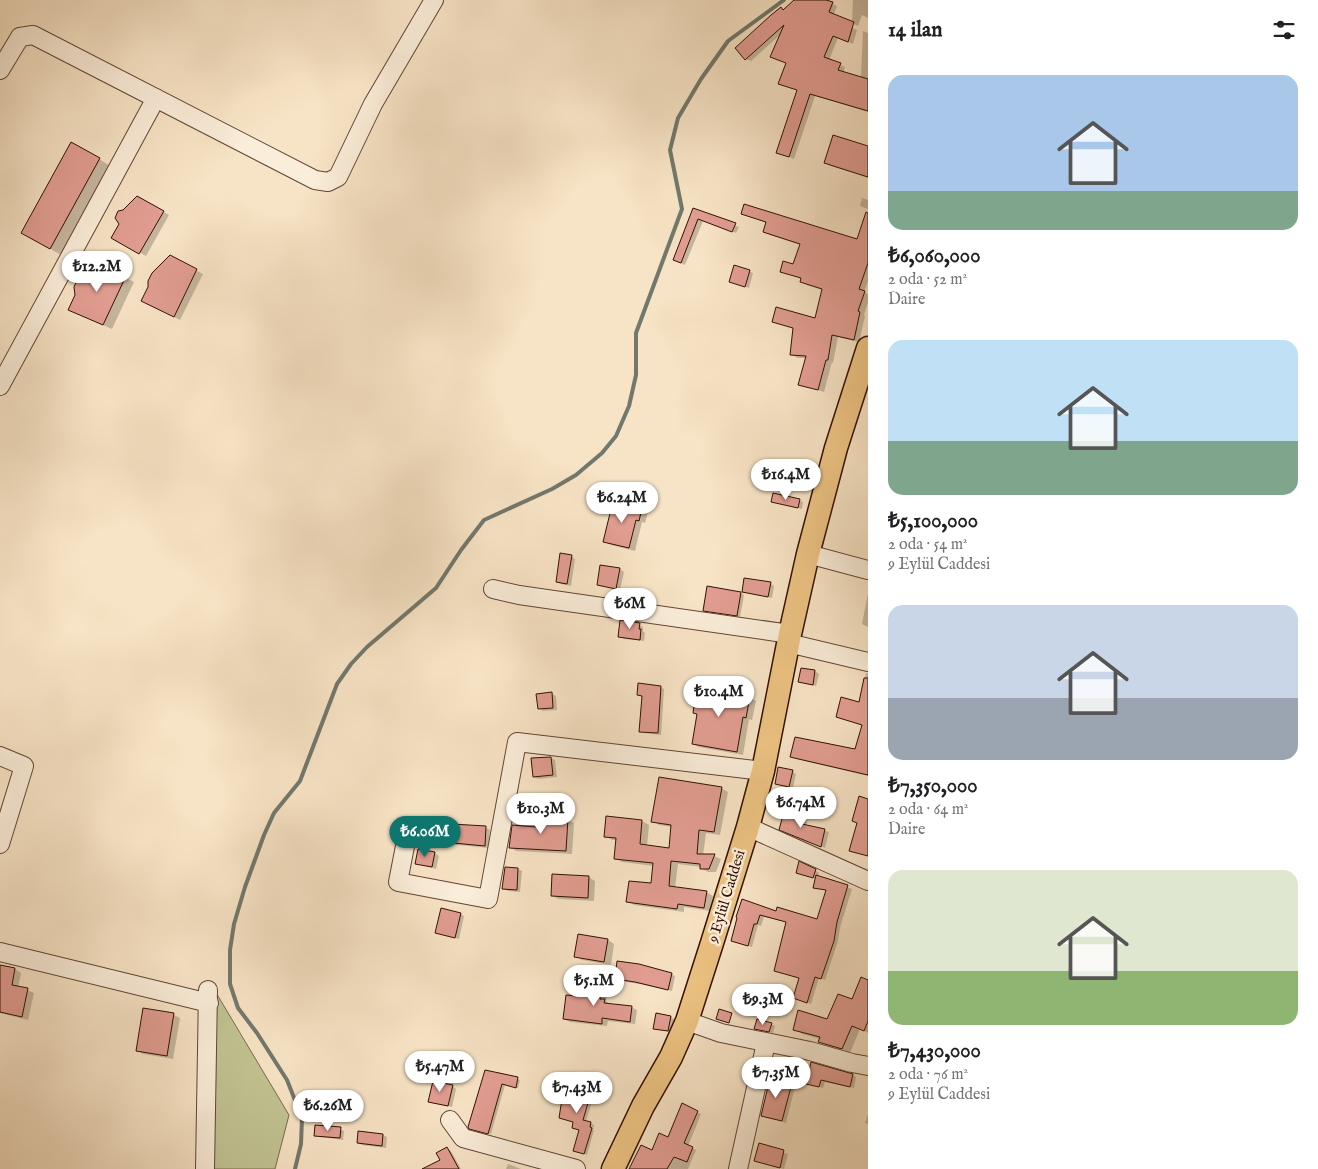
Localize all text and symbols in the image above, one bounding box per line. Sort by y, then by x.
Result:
icon: filters [1270,16,1298,44]
text: 14 ilan [888,17,942,44]
icon: home [1048,108,1138,198]
text: ₺6,060,000 [888,243,981,270]
pin: ₺12.2M [56,250,138,293]
text: ₺12.2M [73,257,121,277]
text: 2 oda · 52 m² [888,270,967,290]
text: Daire [888,290,925,310]
icon: home [1048,373,1138,463]
pin: ₺16.4M [745,458,827,501]
text: ₺16.4M [762,465,810,485]
pin: ₺6.24M [581,482,663,524]
text: ₺6.24M [597,488,647,508]
text: ₺5,100,000 [888,508,978,535]
text: 2 oda · 54 m² [888,535,967,555]
text: 9 Eylül Caddesi [888,555,990,575]
pin: ₺6M [606,588,654,630]
text: ₺6M [615,594,645,614]
icon: home [1048,638,1138,728]
pin: ₺10.4M [678,676,760,718]
text: ₺10.4M [694,682,744,702]
text: ₺7,350,000 [888,773,978,800]
pin: ₺6.74M [760,786,842,829]
pin: ₺10.3M [500,792,582,835]
text: ₺6.74M [777,793,825,813]
text: ₺10.3M [517,799,565,819]
text: 2 oda · 64 m² [888,800,969,820]
pin: ₺6.06M [384,816,466,858]
text: Daire [888,820,925,840]
text: ₺6.06M [401,822,450,842]
street label: 9 Eylül Caddesi [703,848,750,946]
icon: home [1048,903,1138,993]
pin: ₺5.1M [559,964,629,1007]
text: ₺5.1M [574,971,614,991]
pin: ₺9.3M [728,984,798,1026]
text: ₺9.3M [743,990,783,1010]
text: ₺7,430,000 [888,1038,981,1065]
pin: ₺5.47M [399,1050,481,1093]
pin: ₺7.35M [735,1056,817,1099]
text: ₺5.47M [416,1057,464,1077]
text: ₺7.35M [753,1063,799,1083]
text: 2 oda · 76 m² [888,1065,968,1085]
pin: ₺7.43M [536,1072,618,1114]
text: ₺7.43M [552,1078,602,1098]
text: 9 Eylül Caddesi [888,1085,990,1105]
pin: ₺6.26M [287,1090,369,1132]
text: ₺6.26M [304,1096,352,1116]

